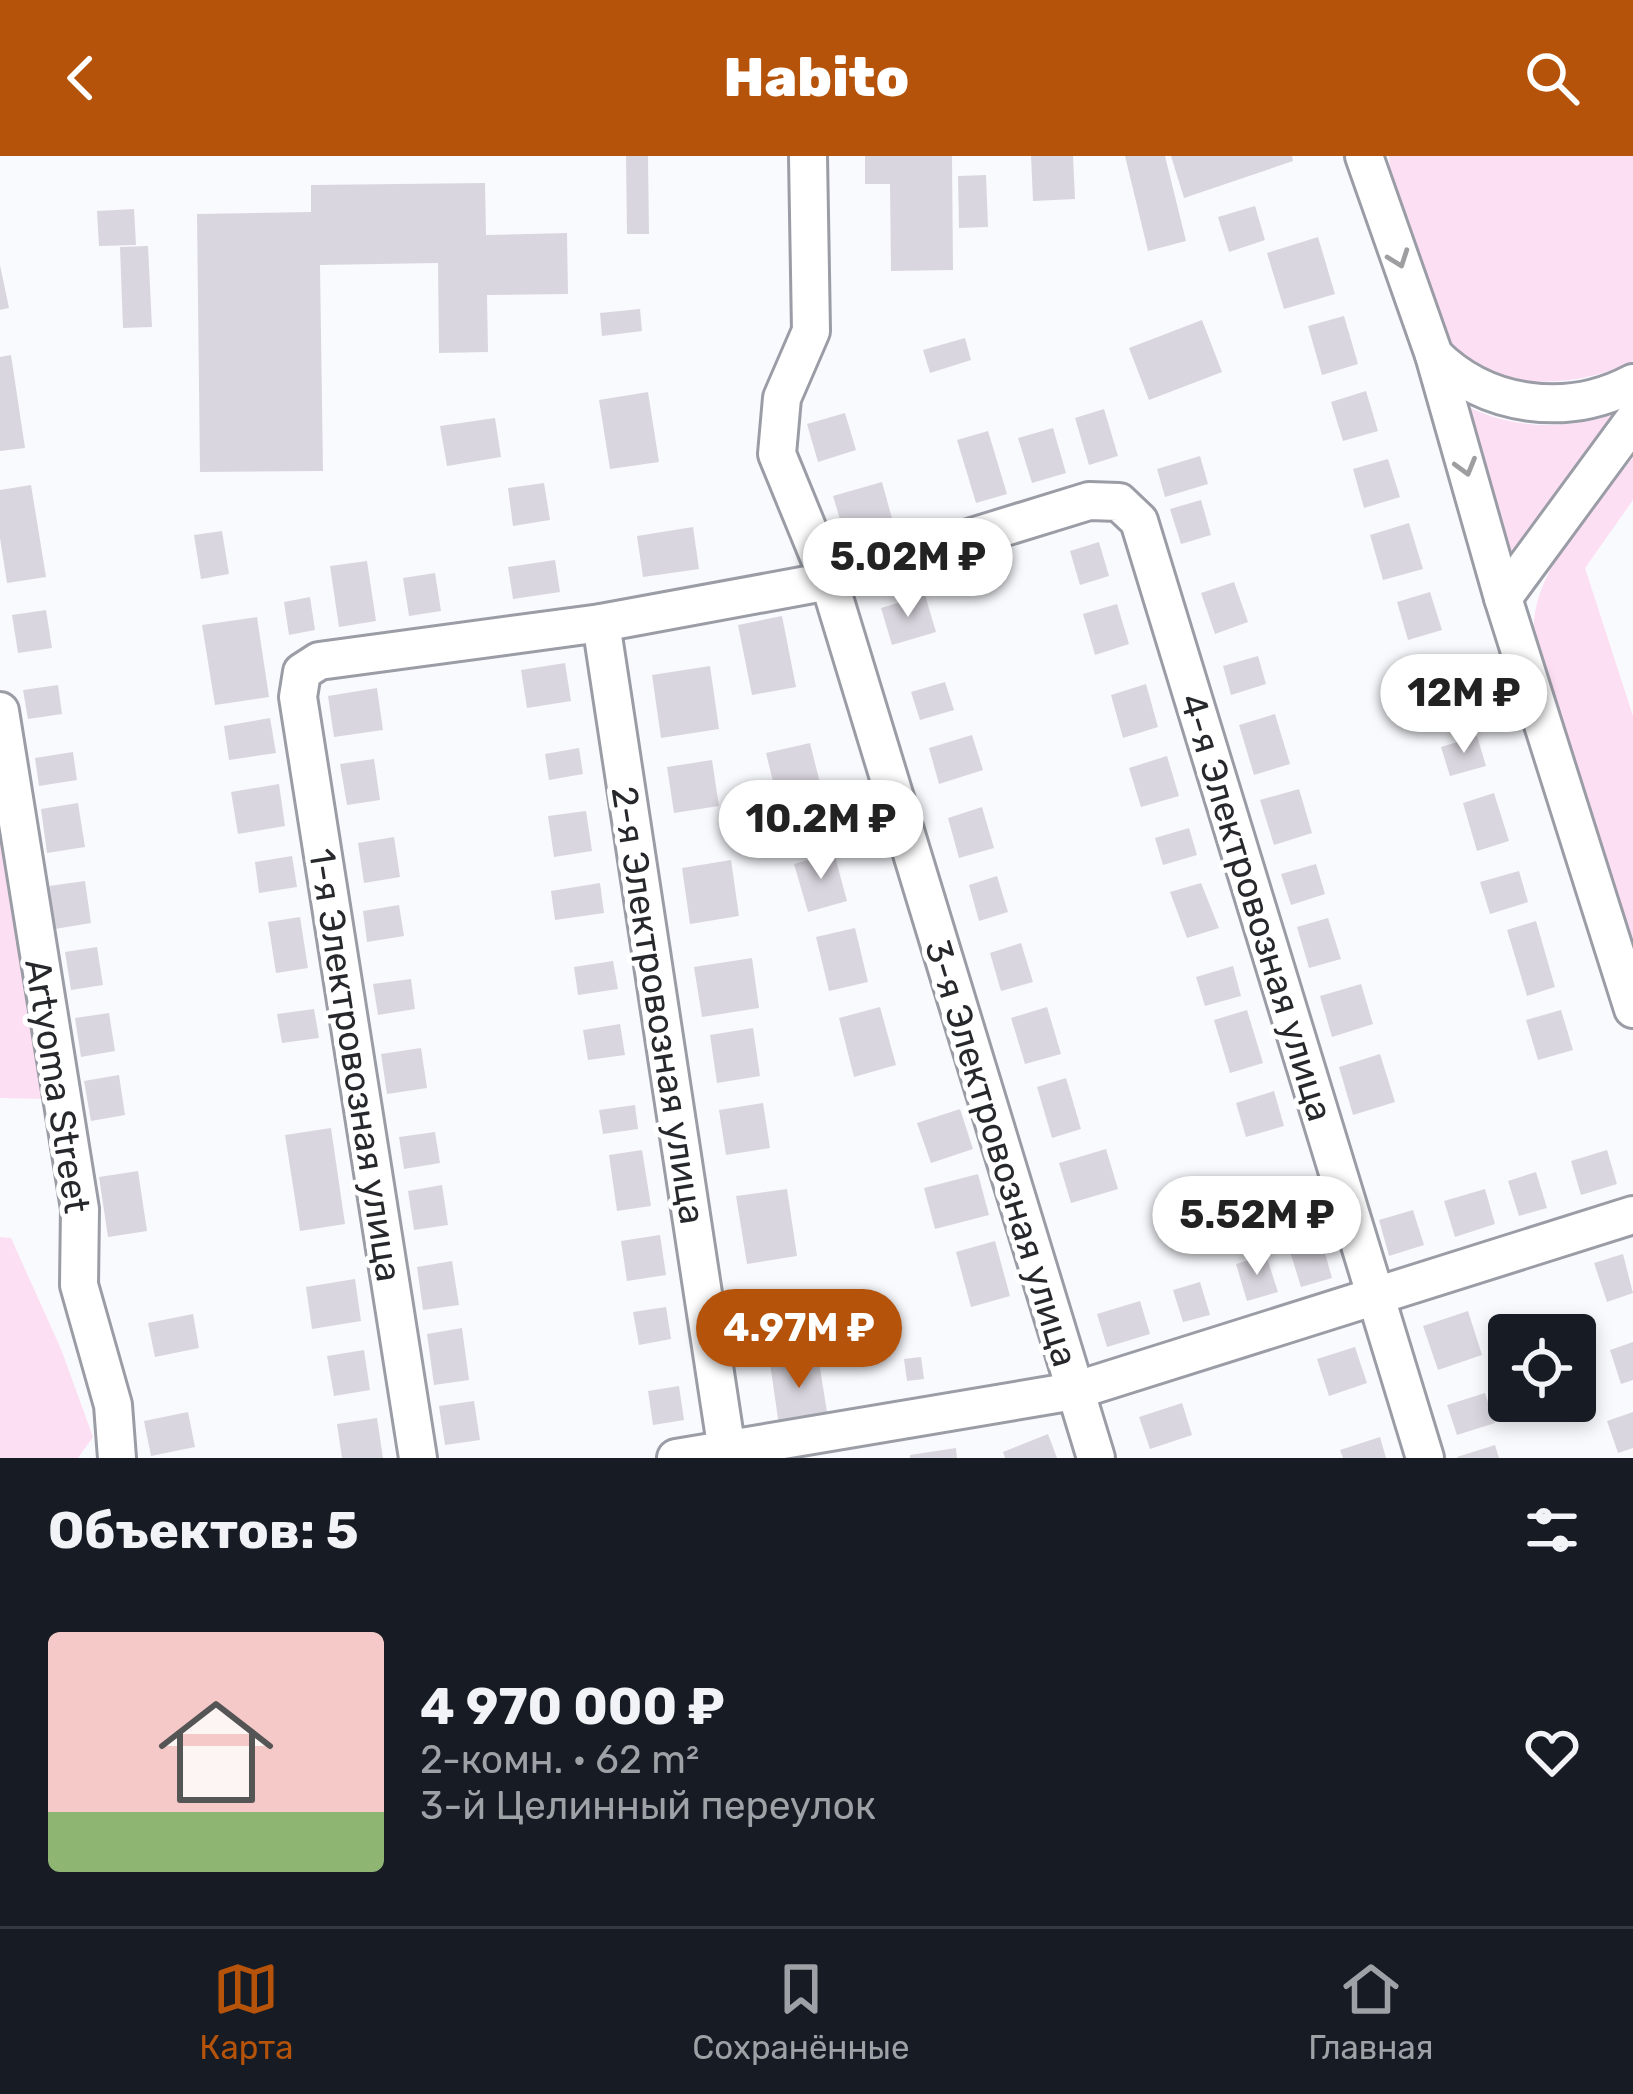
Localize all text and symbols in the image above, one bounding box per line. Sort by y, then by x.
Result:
icon: back [48,45,114,111]
icon: search [1519,45,1585,111]
text: Habito [724,46,909,110]
one-way arrow [1384,248,1409,269]
one-way arrow [1452,456,1477,477]
pin: 5.02M ₽ [797,518,1019,620]
text: 5.02M ₽ [830,534,986,580]
pin: 12M ₽ [1380,654,1548,756]
text: 12M ₽ [1407,670,1521,716]
street label: 4-я Электровозная улица [1171,688,1342,1126]
pin: 10.2M ₽ [710,780,932,882]
street label: 2-я Электровозная улица [603,783,714,1227]
text: 10.2M ₽ [746,796,896,842]
street label: 1-я Электровозная улица [300,846,411,1285]
street label: 3-я Электровозная улица [916,935,1087,1372]
street label: Artyoma Street [16,956,99,1216]
pin: 5.52M ₽ [1146,1176,1368,1278]
text: 5.52M ₽ [1179,1192,1335,1238]
pin: 4.97M ₽ [688,1289,910,1391]
text: 4.97M ₽ [723,1305,875,1351]
map controls [1488,1314,1596,1422]
button: locate [1488,1314,1596,1422]
icon: filters [1519,1497,1585,1563]
text: Объектов: 5 [48,1500,359,1561]
text: 4 970 000 ₽ [420,1676,725,1737]
icon: home [144,1680,288,1824]
icon: heart [1519,1719,1585,1785]
text: 2-комн. · 62 m² [420,1737,699,1783]
text: 3-й Целинный переулок [420,1783,876,1829]
tab: Карта [199,1956,293,2067]
tab: Сохранённые [692,1956,909,2067]
tab: Главная [1308,1956,1434,2067]

